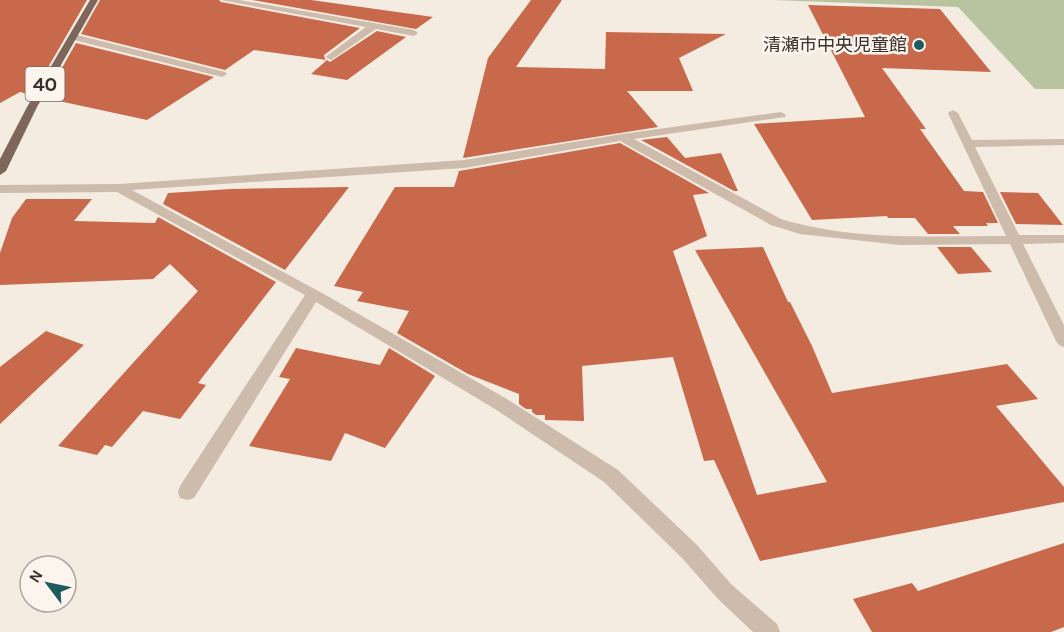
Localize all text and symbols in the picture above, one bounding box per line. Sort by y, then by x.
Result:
place label: 清瀬市中央児童館 [763,34,907,56]
marker: 清瀬市中央児童館 [912,38,926,52]
road number: 40 [26,67,64,101]
north arrow [18,554,78,614]
text: N [25,566,47,586]

